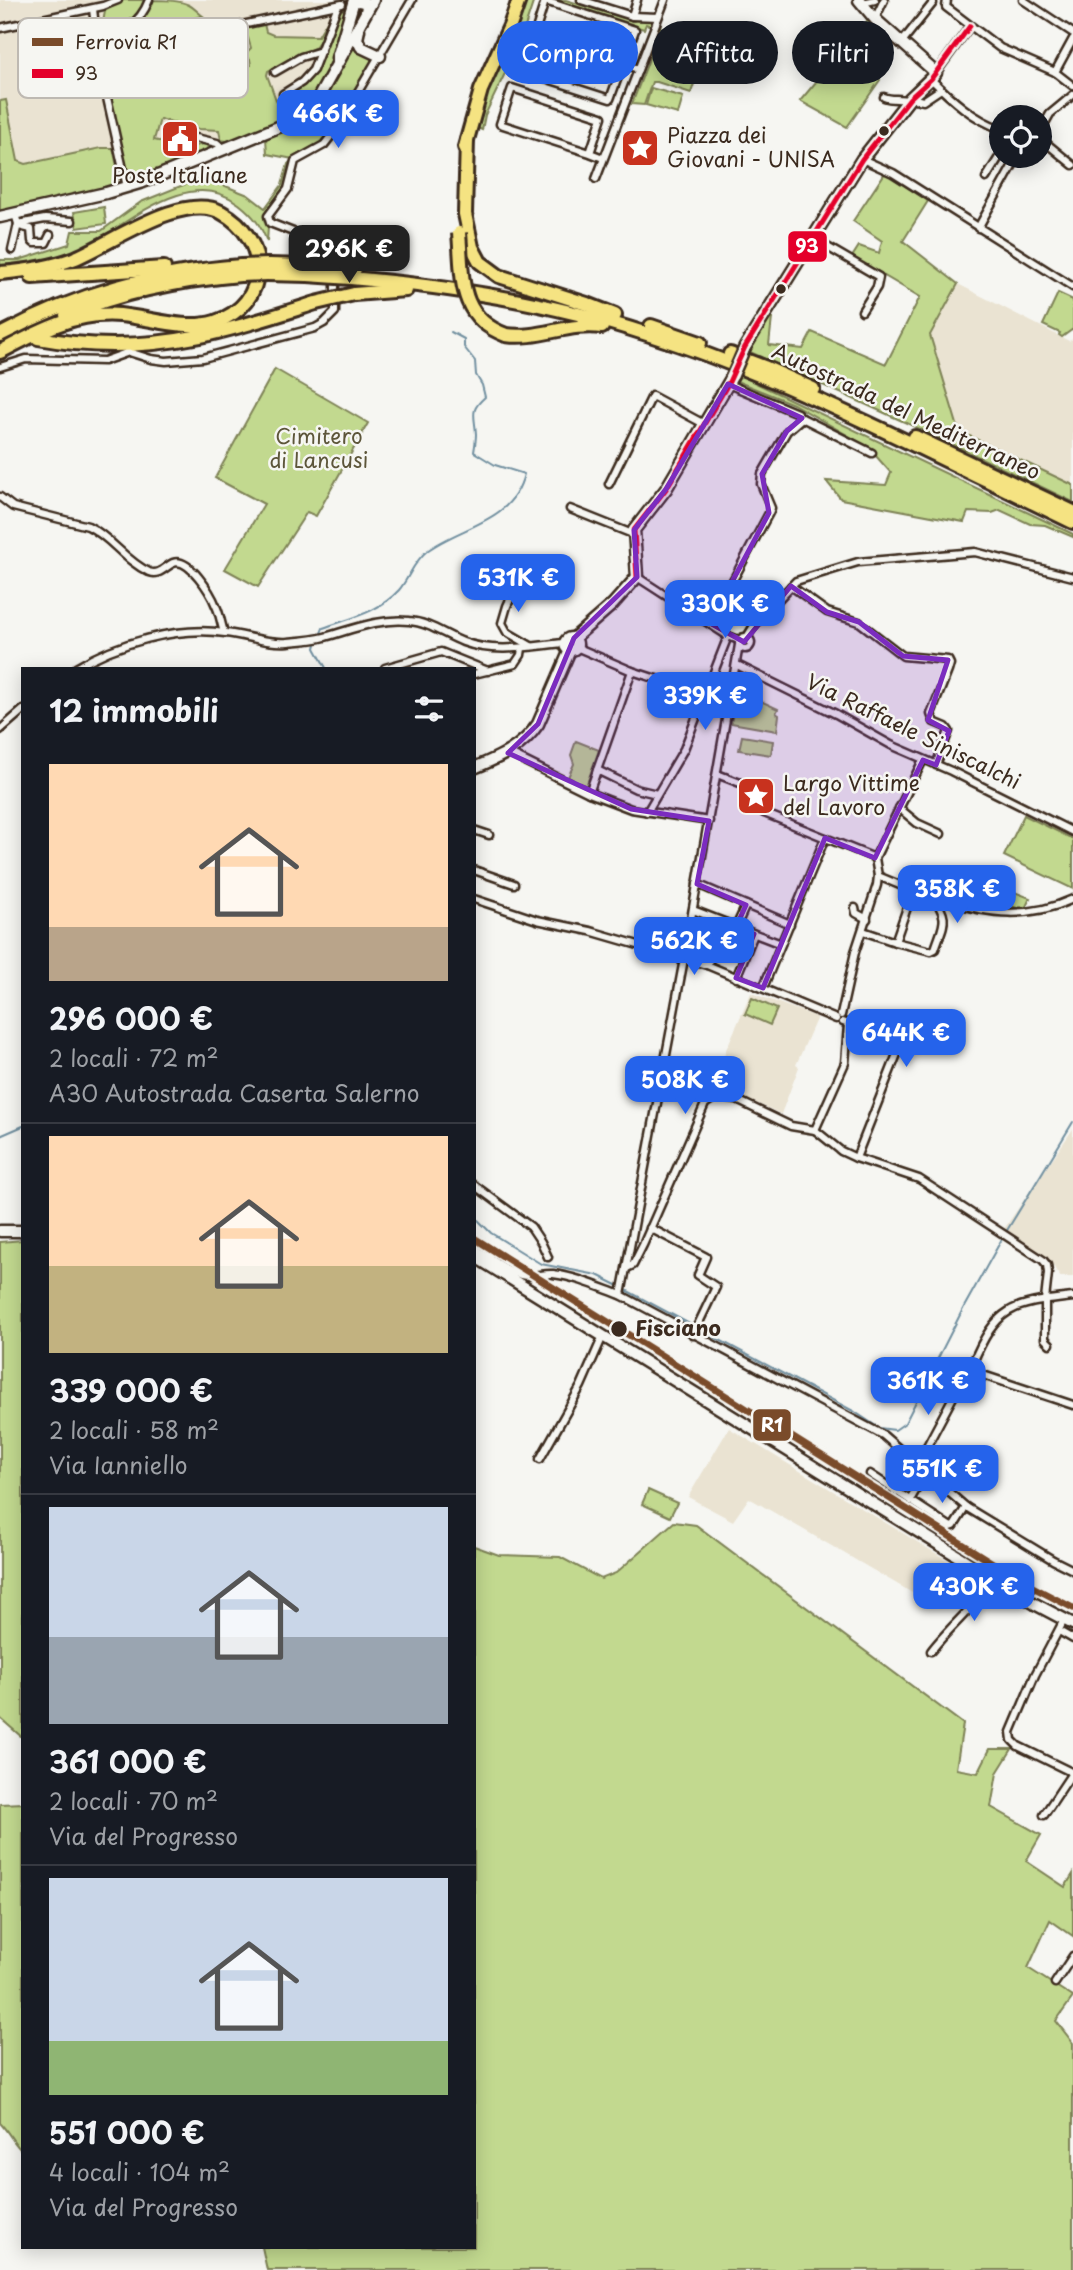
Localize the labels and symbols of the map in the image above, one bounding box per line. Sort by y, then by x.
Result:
legend [18,18,248,98]
text: Ferrovia R1 [75,27,177,55]
text: 93 [75,58,98,86]
pin: 466K € [281,90,395,150]
public building icon: Poste Italiane [159,118,201,160]
place label: Piazza dei Giovani - UNISA [667,118,835,174]
unlabelled marker [877,124,891,138]
place icon: Piazza dei Giovani - UNISA [619,127,661,169]
place label: Poste Italiane [112,158,248,190]
pin: 296K € [292,226,406,285]
line badge: 93 [787,230,828,263]
text: 93 [795,231,819,259]
unlabelled marker [774,282,788,296]
street label: Autostrada del Mediterraneo [767,334,1046,487]
park label: Cimitero di Lancusi [269,419,369,475]
pin: 531K € [461,554,575,614]
pin: 330K € [668,580,782,640]
street label: Via Raffaele Siniscalchi [801,664,1027,796]
pin: 339K € [648,672,762,732]
place label: Largo Vittime del Lavoro [783,766,920,822]
place icon: Largo Vittime del Lavoro [735,775,777,817]
pin: 358K € [900,866,1014,925]
pin: 562K € [637,918,751,977]
pin: 644K € [849,1010,963,1069]
pin: 508K € [628,1056,742,1116]
place label: Fisciano [635,1311,721,1343]
marker: Fisciano [609,1319,629,1339]
pin: 361K € [871,1358,985,1417]
line badge: R1 [752,1408,792,1442]
text: R1 [761,1410,783,1438]
pin: 551K € [885,1446,999,1505]
pin: 430K € [917,1564,1031,1623]

